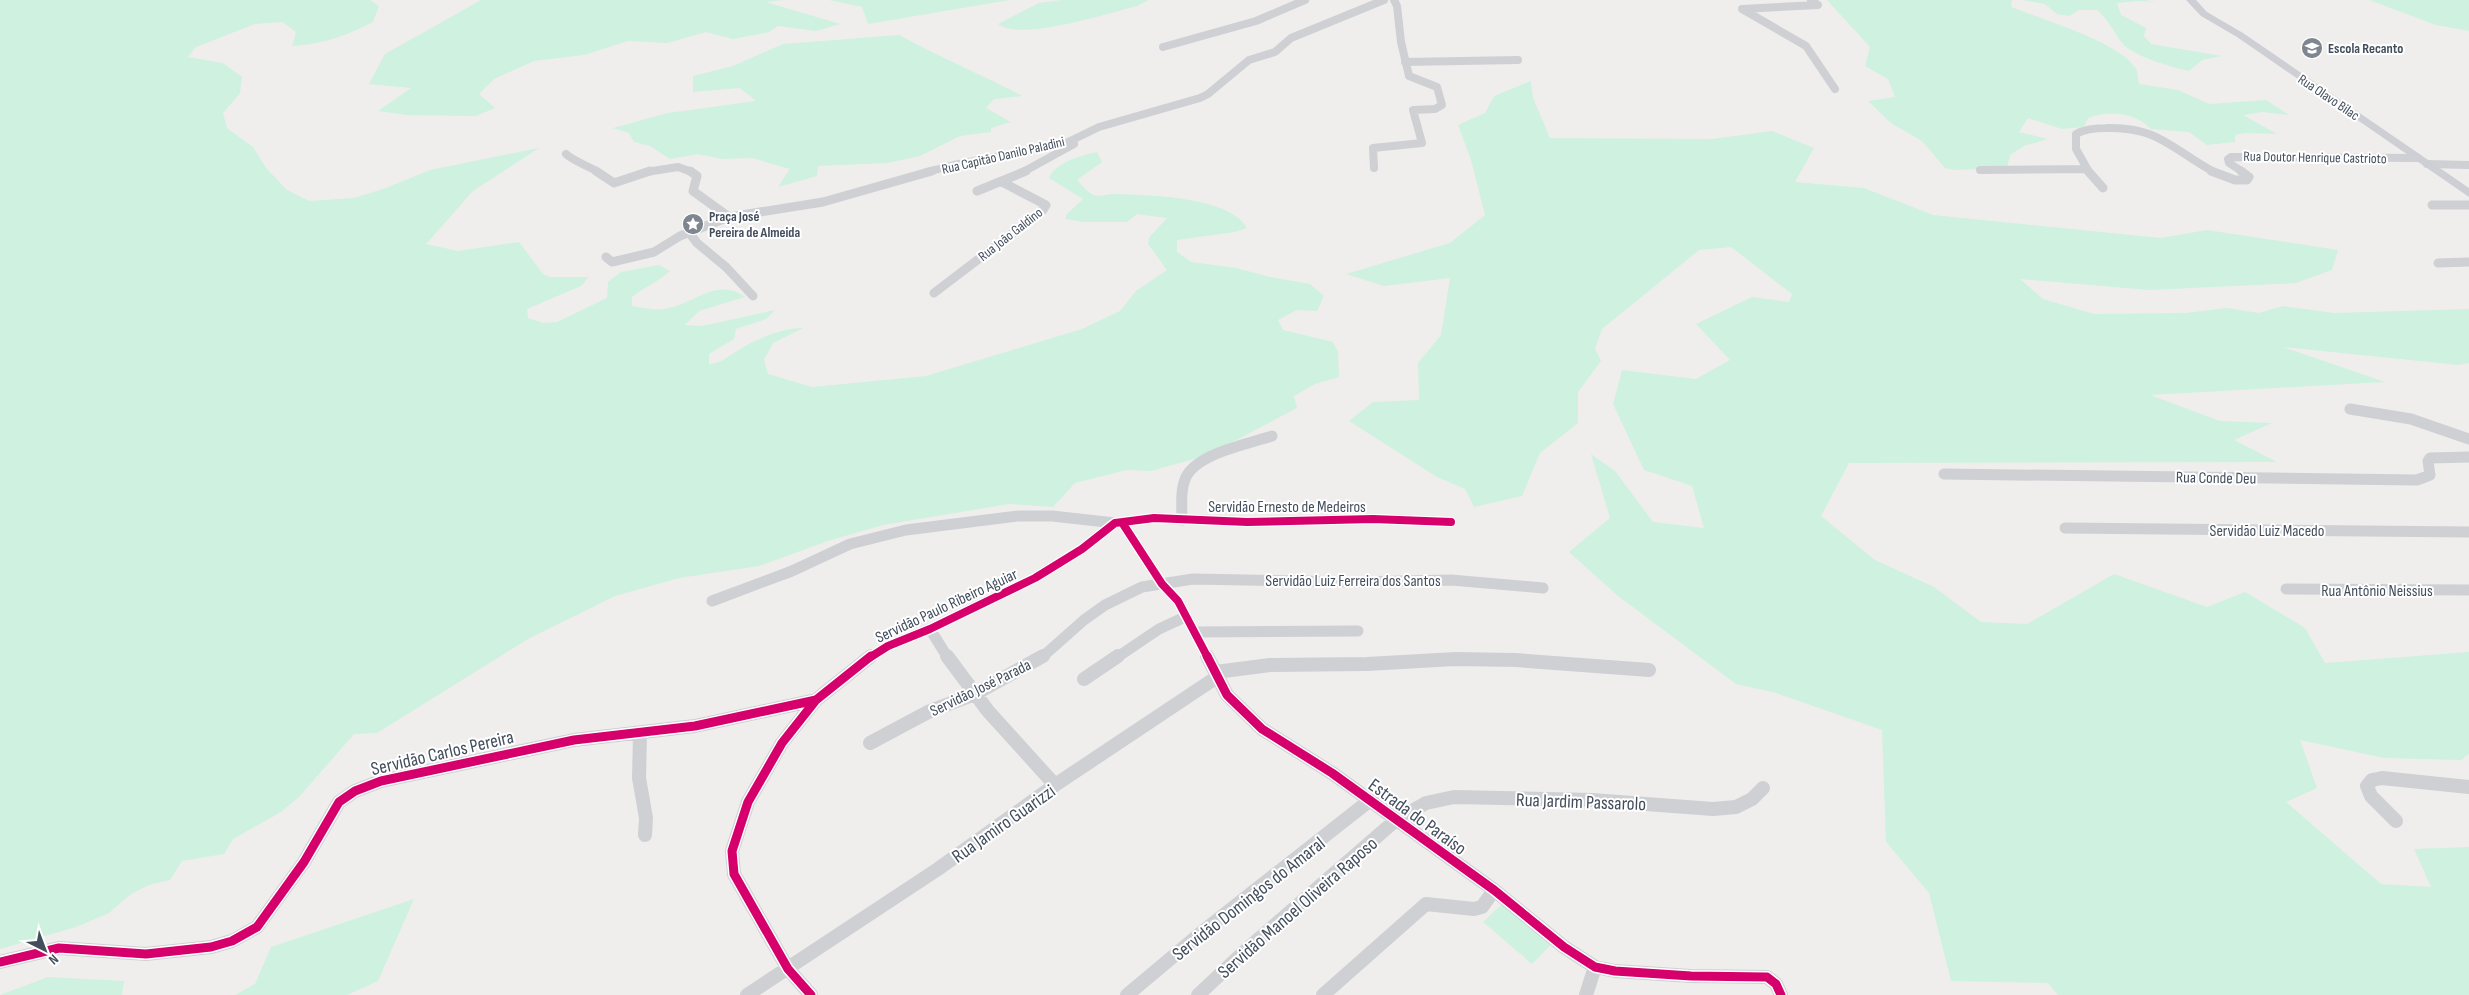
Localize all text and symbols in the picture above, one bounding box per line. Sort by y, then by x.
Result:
school or university icon: Escola Recanto [2300,36,2324,60]
place label: Escola Recanto [2328,40,2403,57]
street label: Rua Olavo Bilac [2295,71,2363,124]
street label: Rua Capitão Danilo Paladini [940,133,1066,178]
street label: Rua Doutor Henrique Castrioto [2243,148,2387,167]
street label: Rua João Galdino [975,204,1046,265]
place label: Praça José Pereira de Almeida [709,208,800,241]
place icon: Praça José Pereira de Almeida [681,212,705,236]
street label: Rua Conde Deu [2176,468,2256,489]
street label: Servidão Ernesto de Medeiros [1208,498,1366,517]
street label: Servidão Luiz Macedo [2210,522,2324,541]
street label: Servidão Paulo Ribeiro Aguiar [873,565,1021,648]
street label: Servidão Luiz Ferreira dos Santos [1265,572,1441,591]
street label: Rua Antônio Neissius [2321,582,2433,601]
street label: Servidão José Parada [927,656,1034,721]
street label: Servidão Carlos Pereira [369,726,516,781]
street label: Estrada do Paraíso [1364,774,1471,861]
street label: Rua Jamiro Guarizzi [948,780,1060,868]
street label: Rua Jardim Passarolo [1515,789,1646,816]
street label: Servidão Domingos do Amaral [1168,832,1330,966]
street label: Servidão Manoel Oliveira Raposo [1213,832,1383,984]
north arrow [20,925,70,975]
text: N [45,950,62,968]

